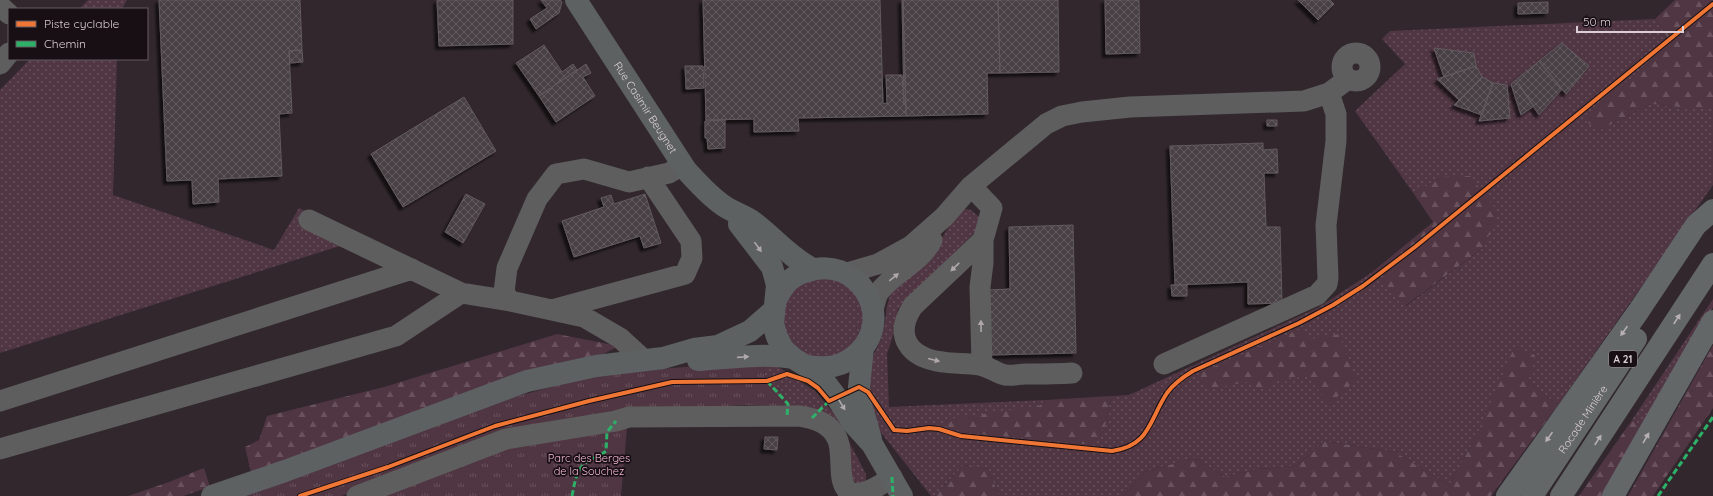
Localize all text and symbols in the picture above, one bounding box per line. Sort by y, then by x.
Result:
legend [8,8,148,60]
scale bar [1577,8,1683,34]
text: 50 m [1583,14,1611,29]
text: Piste cyclable [44,16,120,31]
text: Chemin [44,36,86,51]
street label: Rue Casimir Beugnet [611,59,680,156]
one-way arrow [754,242,762,253]
one-way arrow [950,262,960,272]
one-way arrow [888,273,899,282]
one-way arrow [1673,314,1681,325]
one-way arrow [978,319,984,332]
one-way arrow [1620,326,1628,336]
road number: A 21 [1609,351,1637,367]
one-way arrow [737,354,749,361]
one-way arrow [928,357,940,363]
street label: Rocade Minière [1555,383,1610,456]
one-way arrow [838,399,845,411]
one-way arrow [1545,432,1553,442]
one-way arrow [1643,432,1650,444]
one-way arrow [1594,435,1602,445]
park label: Parc des Berges de la Souchez [548,451,630,478]

